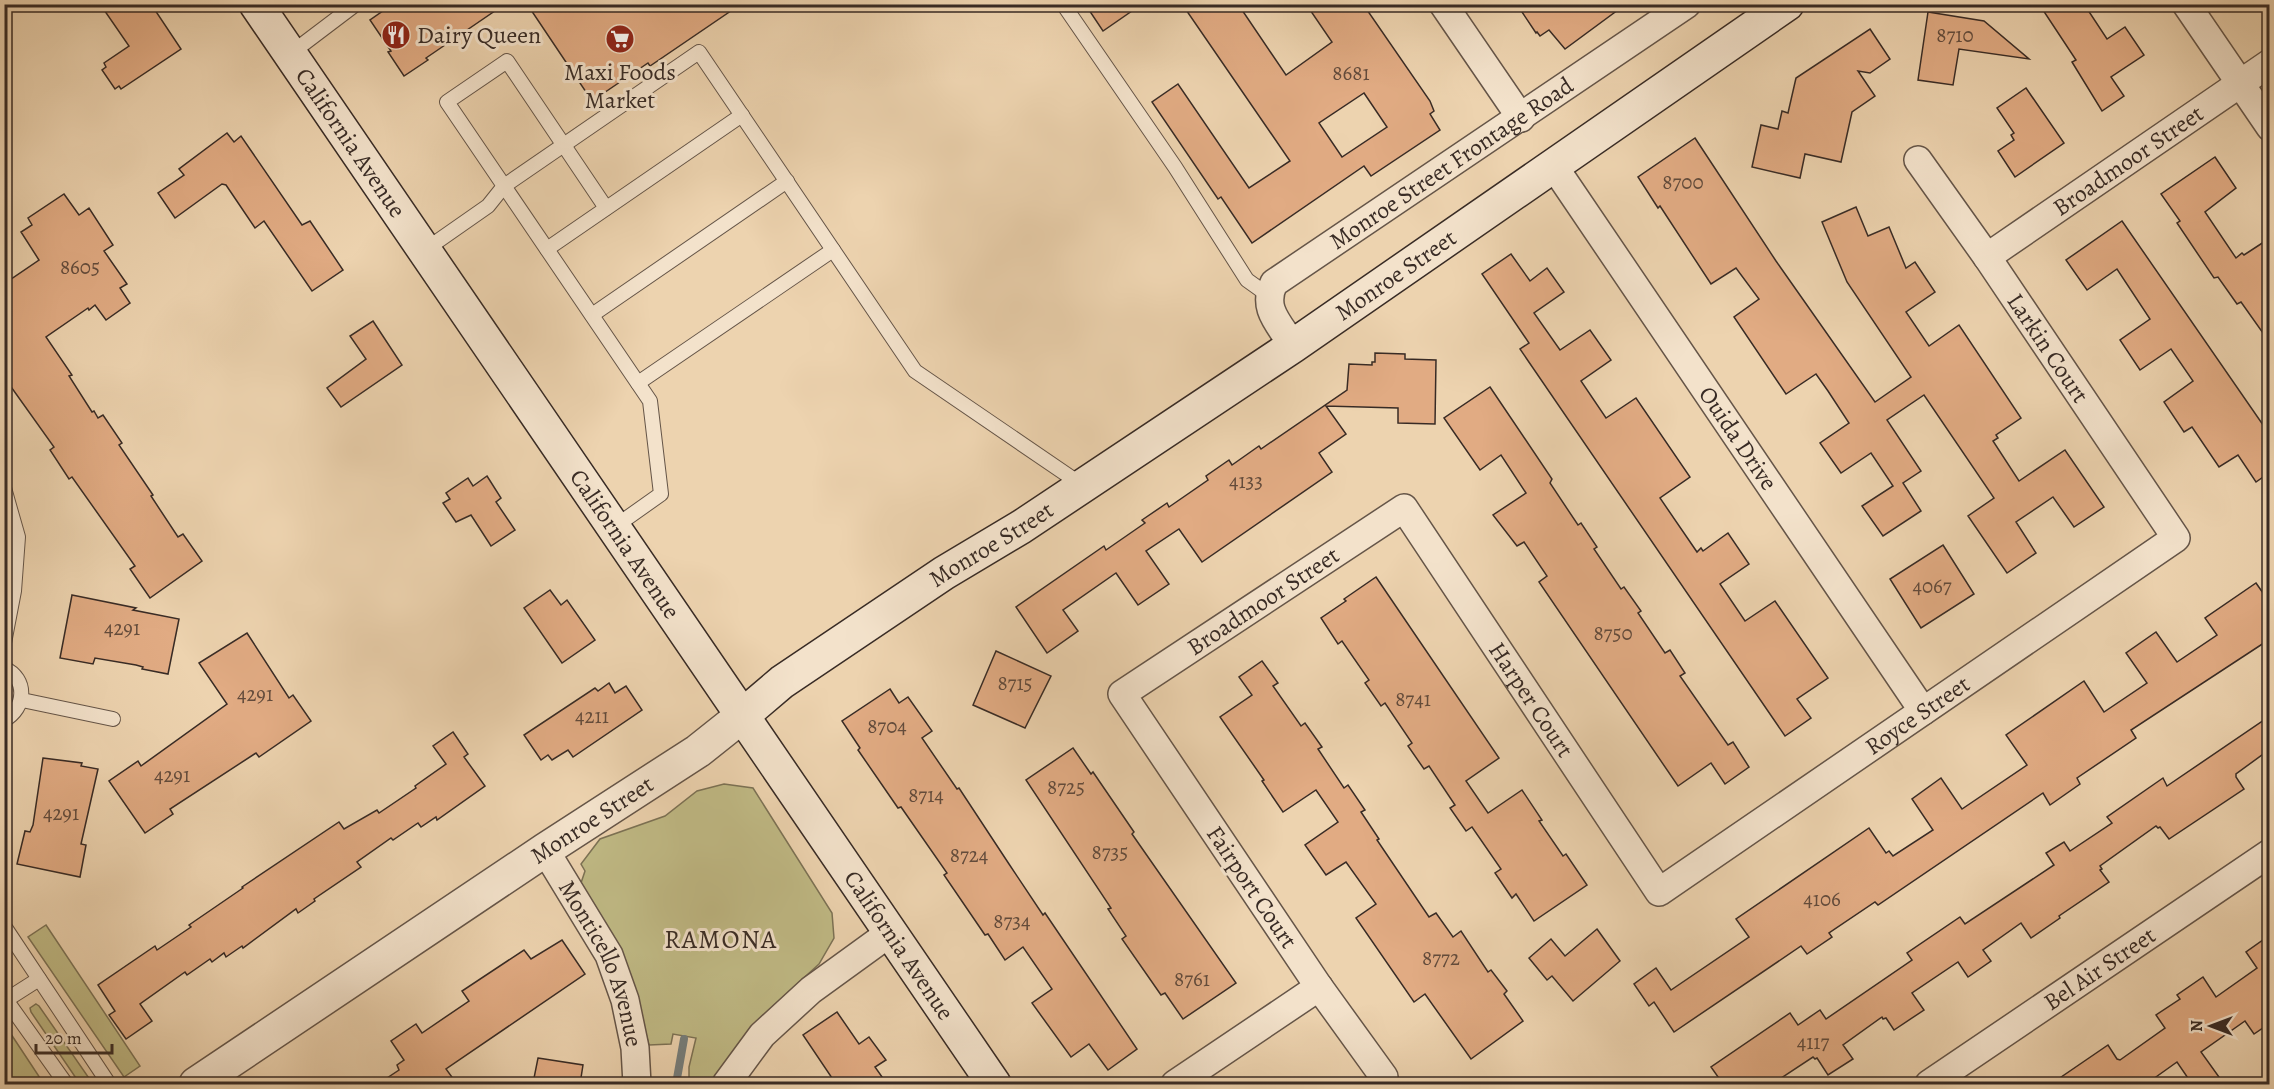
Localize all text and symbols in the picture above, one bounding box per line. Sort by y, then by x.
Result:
restaurant icon: Dairy Queen [380,19,412,51]
place label: Dairy Queen [417,19,541,51]
house number: 8710 [1936,21,1974,49]
supermarket icon: Maxi Foods Market [604,23,636,55]
place label: Maxi Foods Market [564,56,676,116]
house number: 8681 [1332,59,1370,87]
street label: California Avenue [288,61,413,224]
street label: Monroe Street Frontage Road [1323,69,1580,257]
street label: Broadmoor Street [2046,97,2210,223]
house number: 8700 [1662,168,1704,196]
street label: Monroe Street [1329,222,1463,328]
house number: 8605 [60,253,100,281]
street label: Larkin Court [2000,287,2096,409]
street label: Ouida Drive [1691,380,1785,496]
street label: California Avenue [562,463,688,625]
house number: 4133 [1229,467,1263,495]
street label: Monroe Street [923,494,1060,595]
street label: Broadmoor Street [1181,539,1345,663]
house number: 4067 [1912,572,1952,600]
house number: 4291 [104,614,140,642]
house number: 8750 [1593,619,1633,647]
street label: Harper Court [1481,636,1581,764]
street label: Royce Street [1859,668,1976,762]
house number: 8715 [997,669,1033,697]
house number: 4291 [237,680,273,708]
house number: 8741 [1395,685,1431,713]
house number: 4211 [575,702,609,730]
house number: 8704 [867,712,907,740]
house number: 4291 [154,761,190,789]
street label: Monroe Street [524,768,660,871]
house number: 8725 [1047,773,1085,801]
house number: 8714 [908,781,944,809]
house number: 4291 [43,799,79,827]
street label: Fairport Court [1199,819,1305,955]
house number: 8735 [1092,838,1128,866]
house number: 8724 [950,841,988,869]
street label: California Avenue [837,864,962,1026]
street label: Monticello Avenue [551,874,650,1050]
house number: 4106 [1803,885,1841,913]
house number: 8734 [993,907,1031,935]
street label: Bel Air Street [2037,919,2162,1018]
district label: RAMONA [664,922,778,957]
house number: 8772 [1422,944,1460,972]
house number: 8761 [1174,965,1210,993]
north arrow [2181,996,2241,1056]
scale bar [36,1017,112,1055]
text: N [2186,1020,2208,1032]
text: 20 m [45,1026,82,1050]
house number: 4117 [1797,1028,1830,1056]

